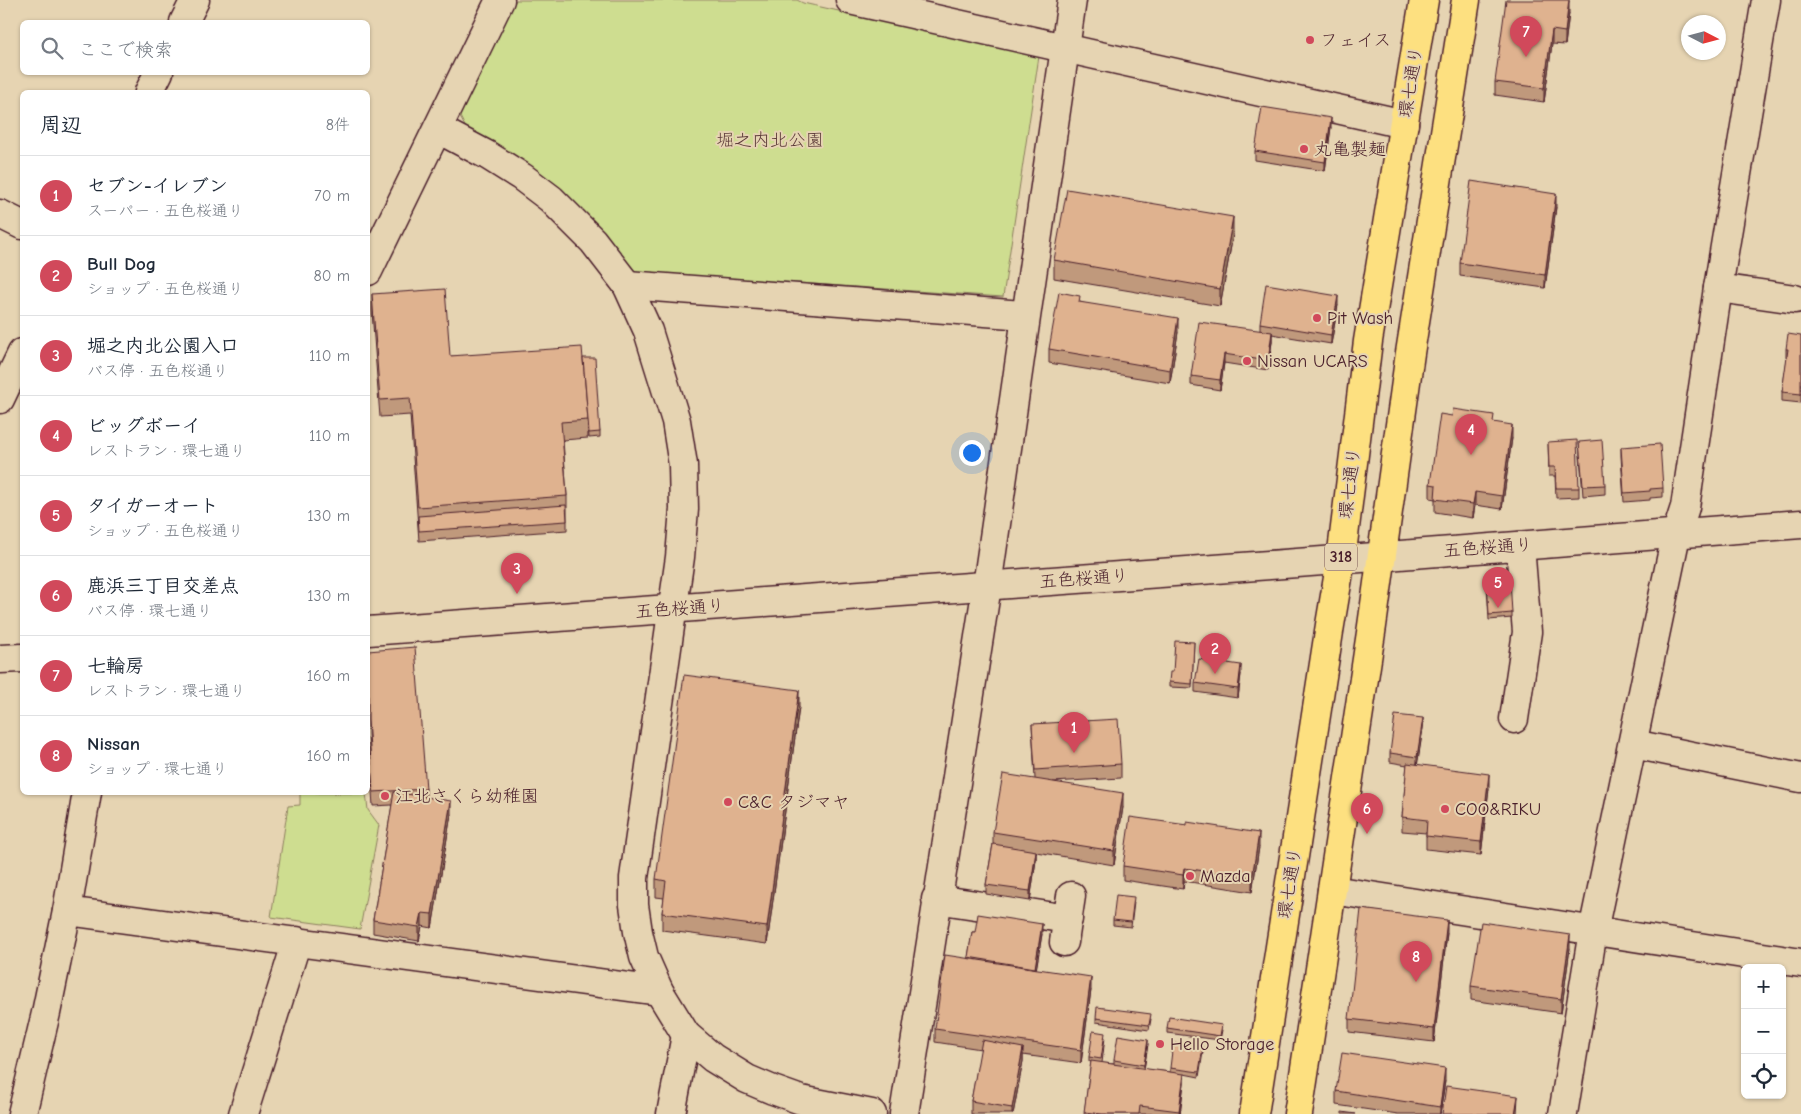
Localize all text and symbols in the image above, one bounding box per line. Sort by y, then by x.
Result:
north arrow [1681,15,1726,60]
pin: 7 [1510,16,1542,57]
search box [20,20,370,75]
place label: フェイス [1320,30,1391,51]
icon: search [38,34,66,62]
marker: フェイス [1304,34,1316,46]
text: ここで検索 [78,39,173,61]
street label: 環七通り [1395,45,1427,119]
text: 周辺 [40,113,82,137]
text: 8件 [326,116,350,134]
park label: 堀之内北公園 [716,130,824,151]
place label: 丸亀製麺 [1314,139,1386,160]
marker: 丸亀製麺 [1298,143,1310,155]
text: セブン-イレブン [87,175,228,197]
text: 1 [53,187,59,205]
text: 70 m [314,187,350,205]
text: スーパー · 五色桜通り [87,202,244,220]
text: Bull Dog [87,253,156,275]
text: 2 [52,267,60,285]
text: 80 m [313,267,350,285]
text: ショップ · 五色桜通り [87,280,244,298]
place label: Pit Wash [1327,308,1393,329]
marker: Pit Wash [1311,312,1323,324]
text: 堀之内北公園入口 [87,335,239,357]
text: 3 [52,347,60,365]
text: 110 m [309,347,350,365]
place label: Nissan UCARS [1257,351,1368,372]
marker: Nissan UCARS [1241,355,1253,367]
text: バス停 · 五色桜通り [87,362,229,380]
pin: 4 [1455,414,1487,455]
text: ビッグボーイ [87,415,201,437]
text: 4 [52,427,60,445]
text: 110 m [309,427,350,445]
your location [959,440,985,466]
text: レストラン · 環七通り [87,442,246,460]
street label: 環七通り [1335,446,1365,520]
text: タイガーオート [87,495,219,517]
text: 5 [52,507,60,525]
text: 130 m [307,507,350,525]
text: ショップ · 五色桜通り [87,522,244,540]
street label: 五色桜通り [1442,534,1534,562]
road number: 318 [1325,544,1357,570]
pin: 3 [501,553,533,594]
street label: 五色桜通り [1038,565,1130,593]
pin: 5 [1482,567,1514,608]
text: 鹿浜三丁目交差点 [87,575,239,597]
text: 6 [52,587,60,605]
text: 130 m [307,587,350,605]
street label: 五色桜通り [634,595,726,623]
text: バス停 · 環七通り [87,602,213,620]
pin: 2 [1199,633,1231,674]
text: 七輪房 [87,655,144,677]
text: 7 [52,667,60,685]
text: 160 m [307,667,350,685]
text: レストラン · 環七通り [87,682,246,700]
pin: 1 [1058,712,1090,753]
text: Nissan [87,733,140,755]
text: 8 [52,747,60,765]
text: 160 m [307,747,350,765]
text: ショップ · 環七通り [87,760,228,778]
place label: 江北さくら幼稚園 [395,786,539,807]
marker: 江北さくら幼稚園 [379,790,391,802]
place label: C&C タジマヤ [738,792,850,813]
pin: 6 [1351,793,1383,834]
marker: C&C タジマヤ [722,796,734,808]
place label: COO&RIKU [1455,799,1541,820]
marker: COO&RIKU [1439,803,1451,815]
street label: 環七通り [1274,846,1306,920]
place label: Mazda [1200,866,1251,887]
marker: Mazda [1184,870,1196,882]
pin: 8 [1400,941,1432,982]
map controls [1741,964,1786,1099]
button: + [1741,964,1786,1009]
button: − [1741,1009,1786,1054]
place label: Hello Storage [1170,1034,1274,1055]
marker: Hello Storage [1154,1038,1166,1050]
button: locate [1741,1054,1786,1099]

